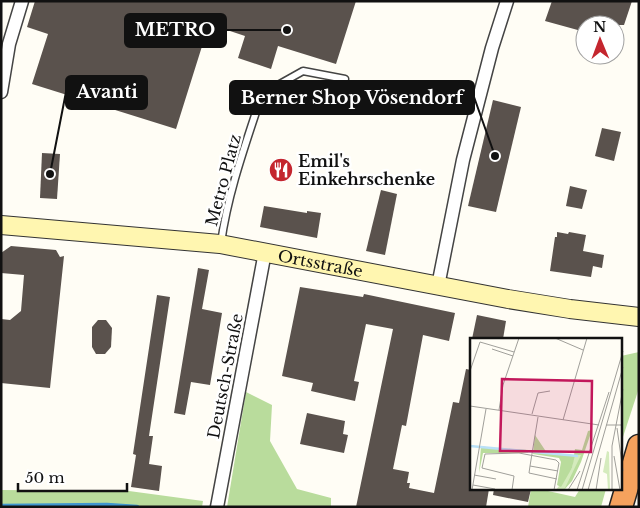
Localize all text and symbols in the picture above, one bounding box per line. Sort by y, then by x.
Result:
callout: METRO [125,14,226,47]
north arrow [575,15,625,65]
text: N [593,18,607,36]
text: METRO [135,19,215,41]
callout: Avanti [66,76,147,109]
text: Avanti [75,81,138,103]
callout: Berner Shop Vösendorf [230,81,474,114]
text: Berner Shop Vösendorf [241,87,465,109]
street label: Metro Platz [201,132,245,228]
place label: Emil's Einkehrschenke [298,151,435,189]
restaurant icon: Emil's Einkehrschenke [268,157,294,183]
street label: Ortsstraße [276,245,365,281]
street label: Deutsch-Straße [203,312,247,440]
inset map [470,338,622,490]
scale bar [18,460,126,492]
text: 50 m [25,468,65,487]

